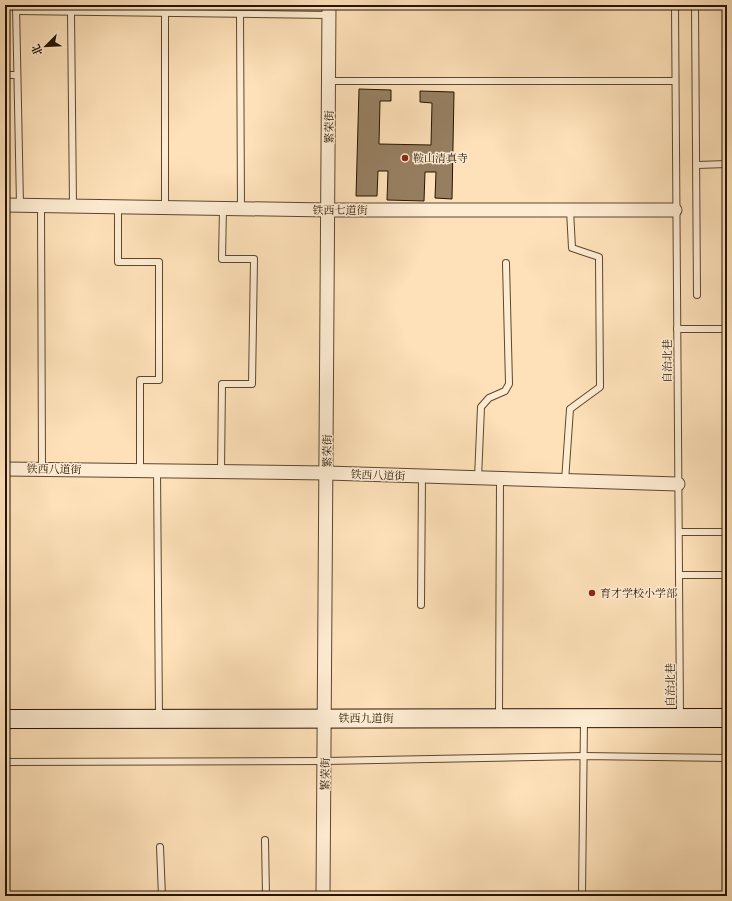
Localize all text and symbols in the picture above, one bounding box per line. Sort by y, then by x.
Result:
north arrow [26,26,66,66]
text: 北 [29,42,46,58]
street label: 繁荣街 [323,111,337,144]
place label: 鞍山清真寺 [413,152,468,166]
marker: 鞍山清真寺 [400,153,410,163]
street label: 铁西七道街 [313,204,368,218]
street label: 自治北巷 [661,339,675,383]
street label: 繁荣街 [321,435,335,468]
street label: 铁西八道街 [26,463,82,477]
street label: 铁西八道街 [350,468,406,484]
place label: 育才学校小学部 [600,587,678,601]
marker: 育才学校小学部 [587,588,597,598]
street label: 自治北巷 [664,663,678,707]
street label: 铁西九道街 [339,712,394,726]
street label: 繁荣街 [319,757,333,791]

